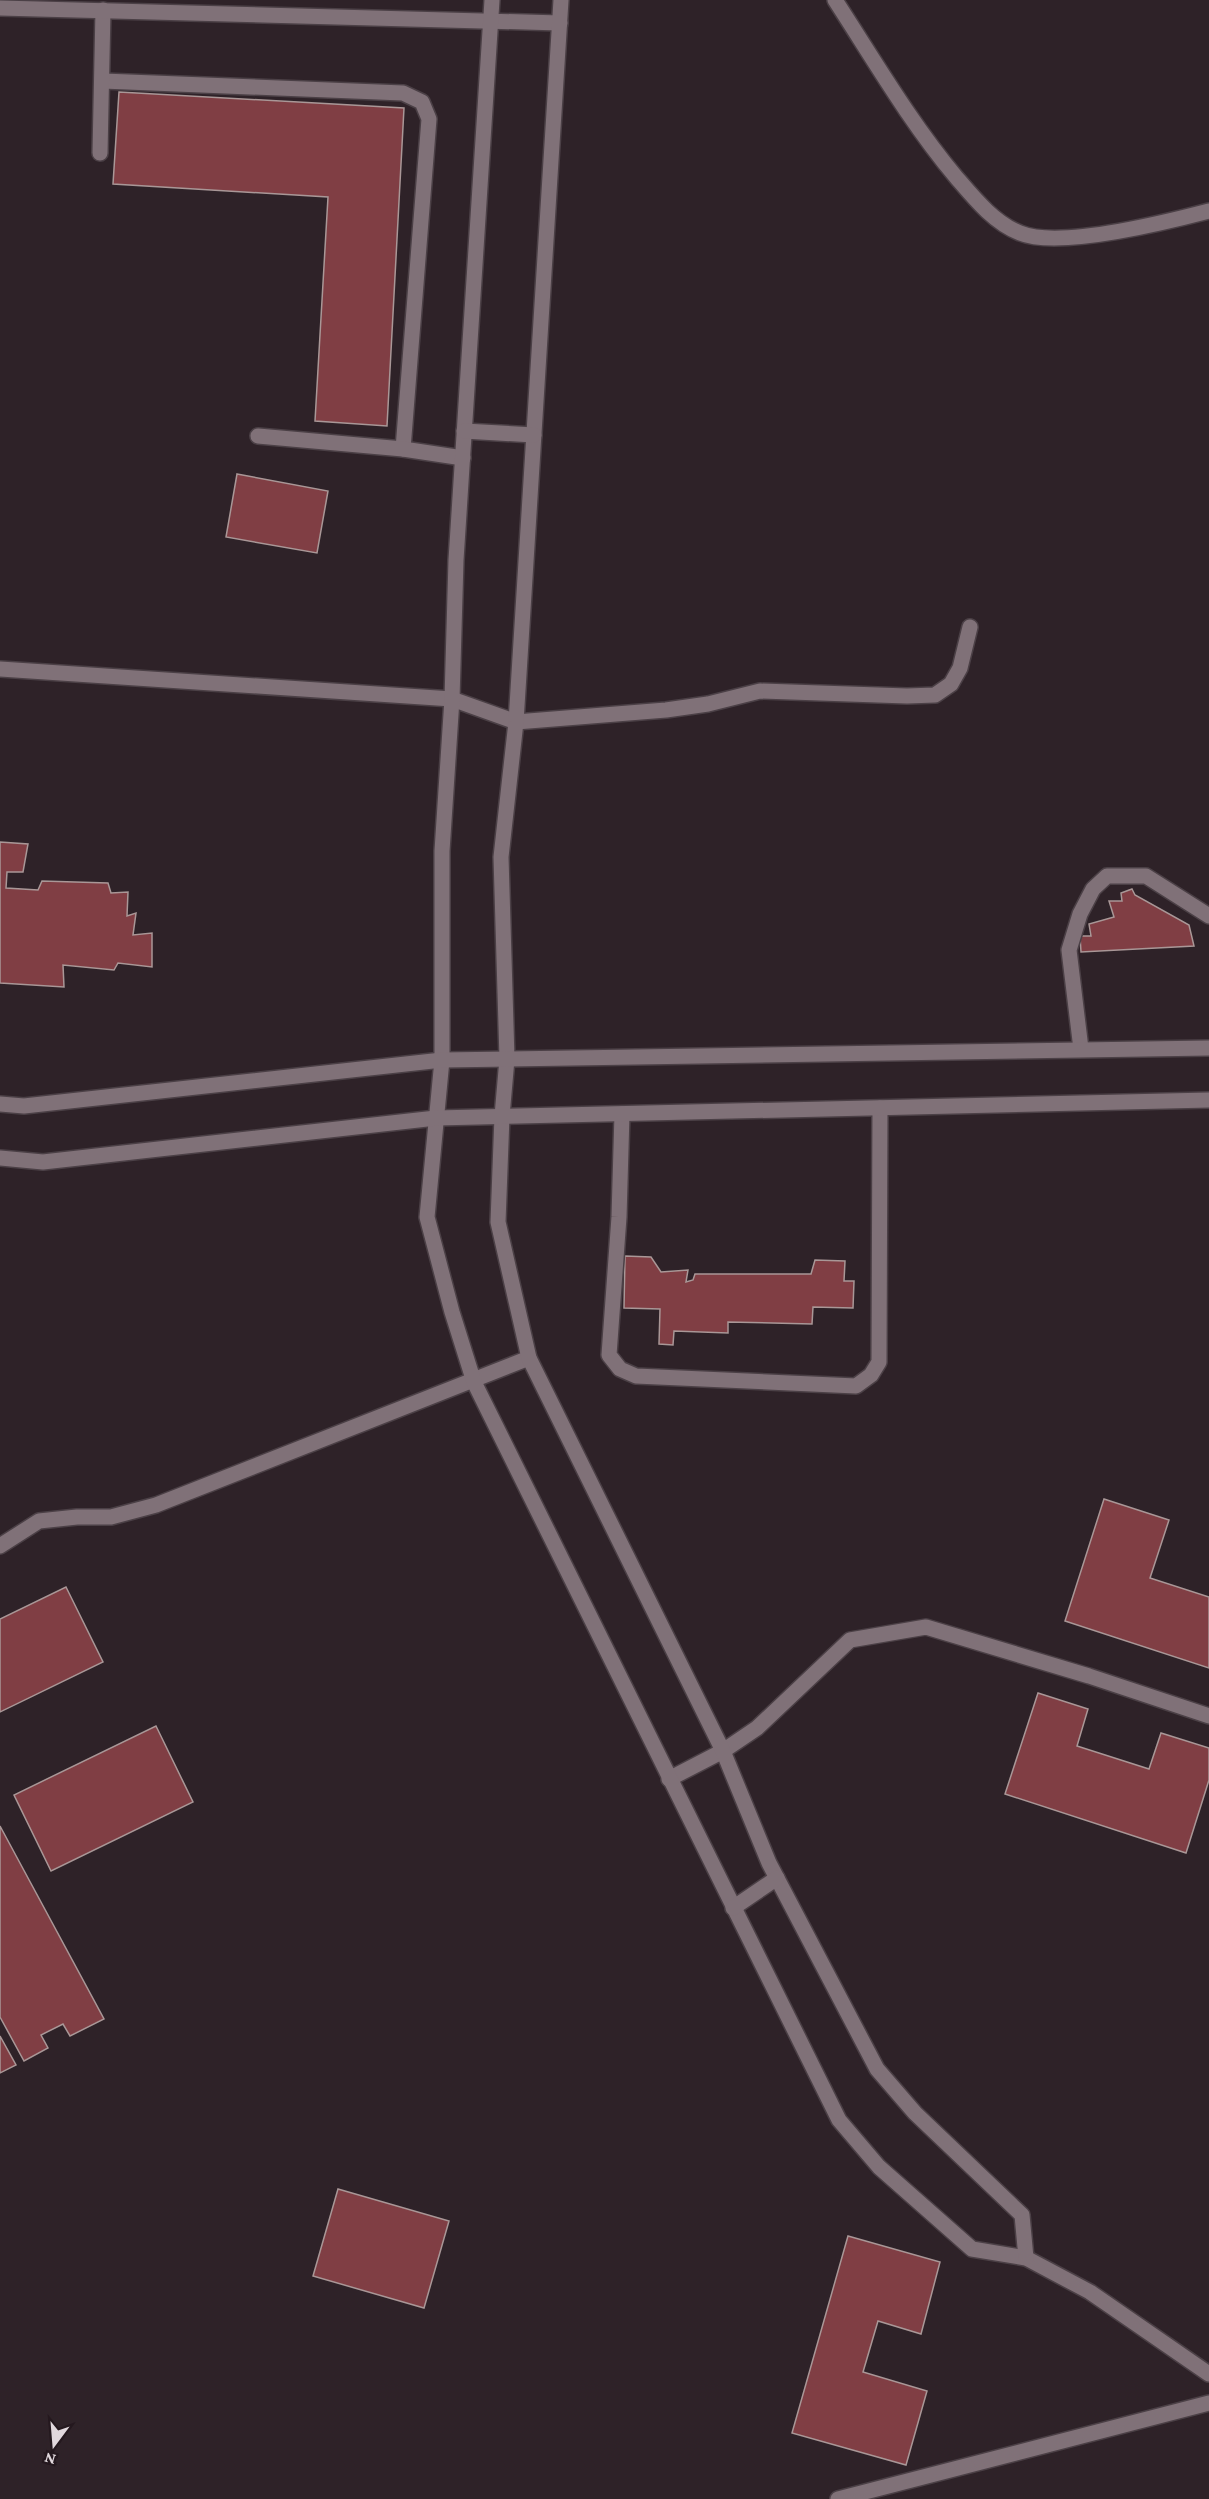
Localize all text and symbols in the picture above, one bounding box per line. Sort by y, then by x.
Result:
north arrow [24,2415,84,2475]
text: N [42,2449,58,2469]

